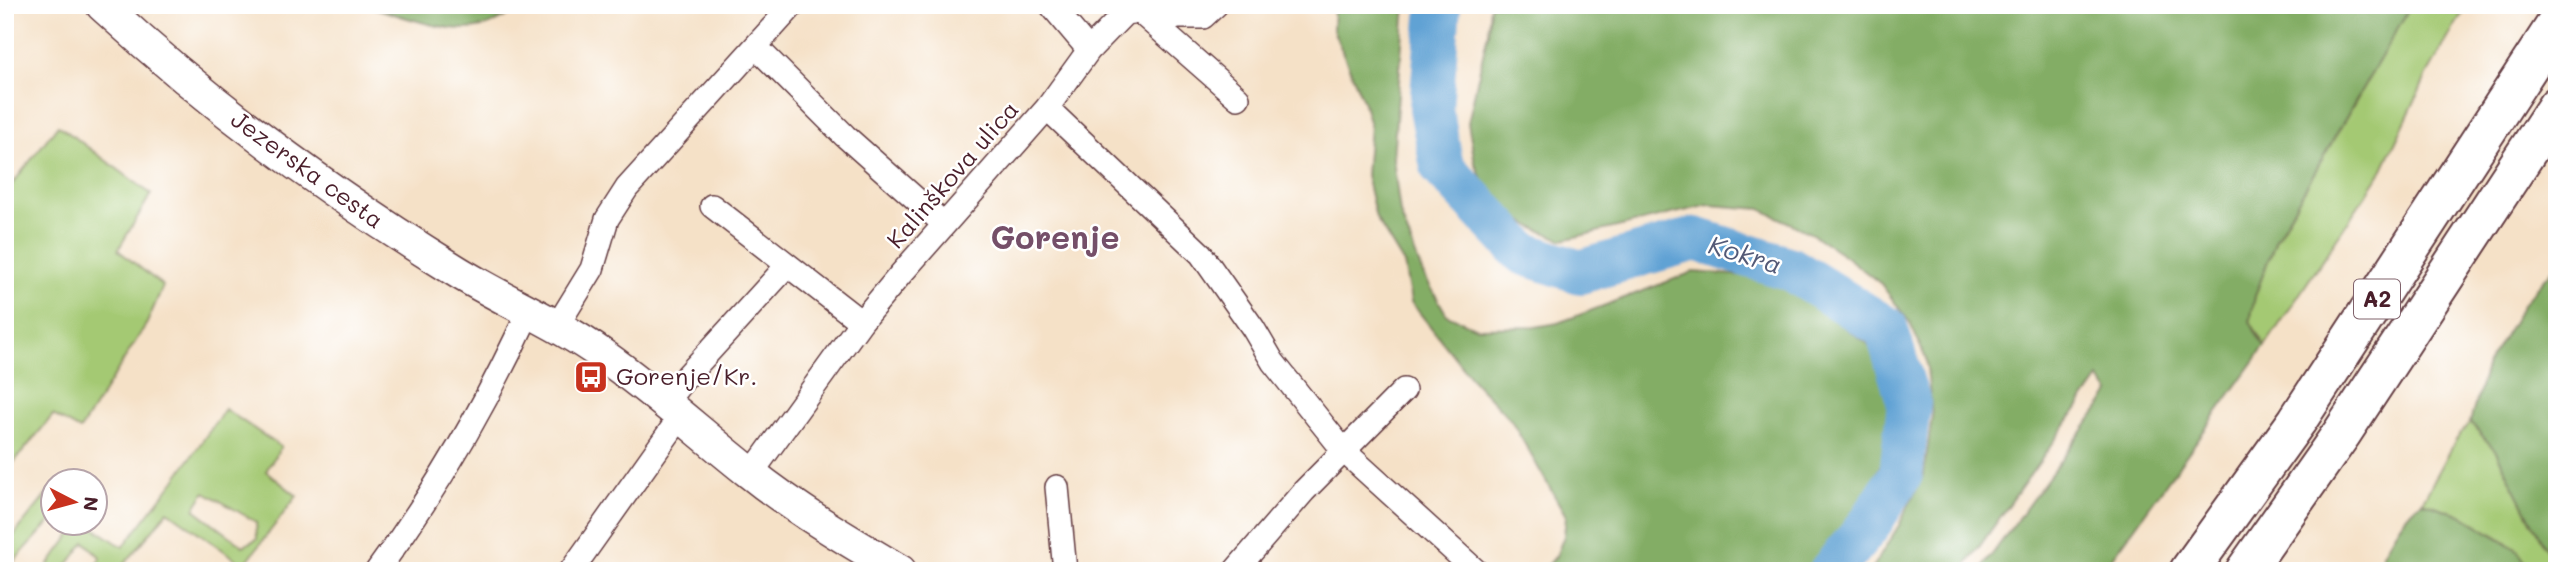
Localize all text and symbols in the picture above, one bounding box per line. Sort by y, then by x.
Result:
street label: Kalinškova ulica [879,94,1024,254]
street label: Jezerska cesta [225,103,390,235]
district label: Gorenje [990,215,1120,257]
water label: Kokra [1705,227,1786,281]
road number: A2 [2354,280,2400,318]
bus stop icon: Gorenje/Kr. [572,358,610,396]
place label: Gorenje/Kr. [616,360,757,391]
north arrow [38,468,108,538]
text: N [78,495,105,512]

